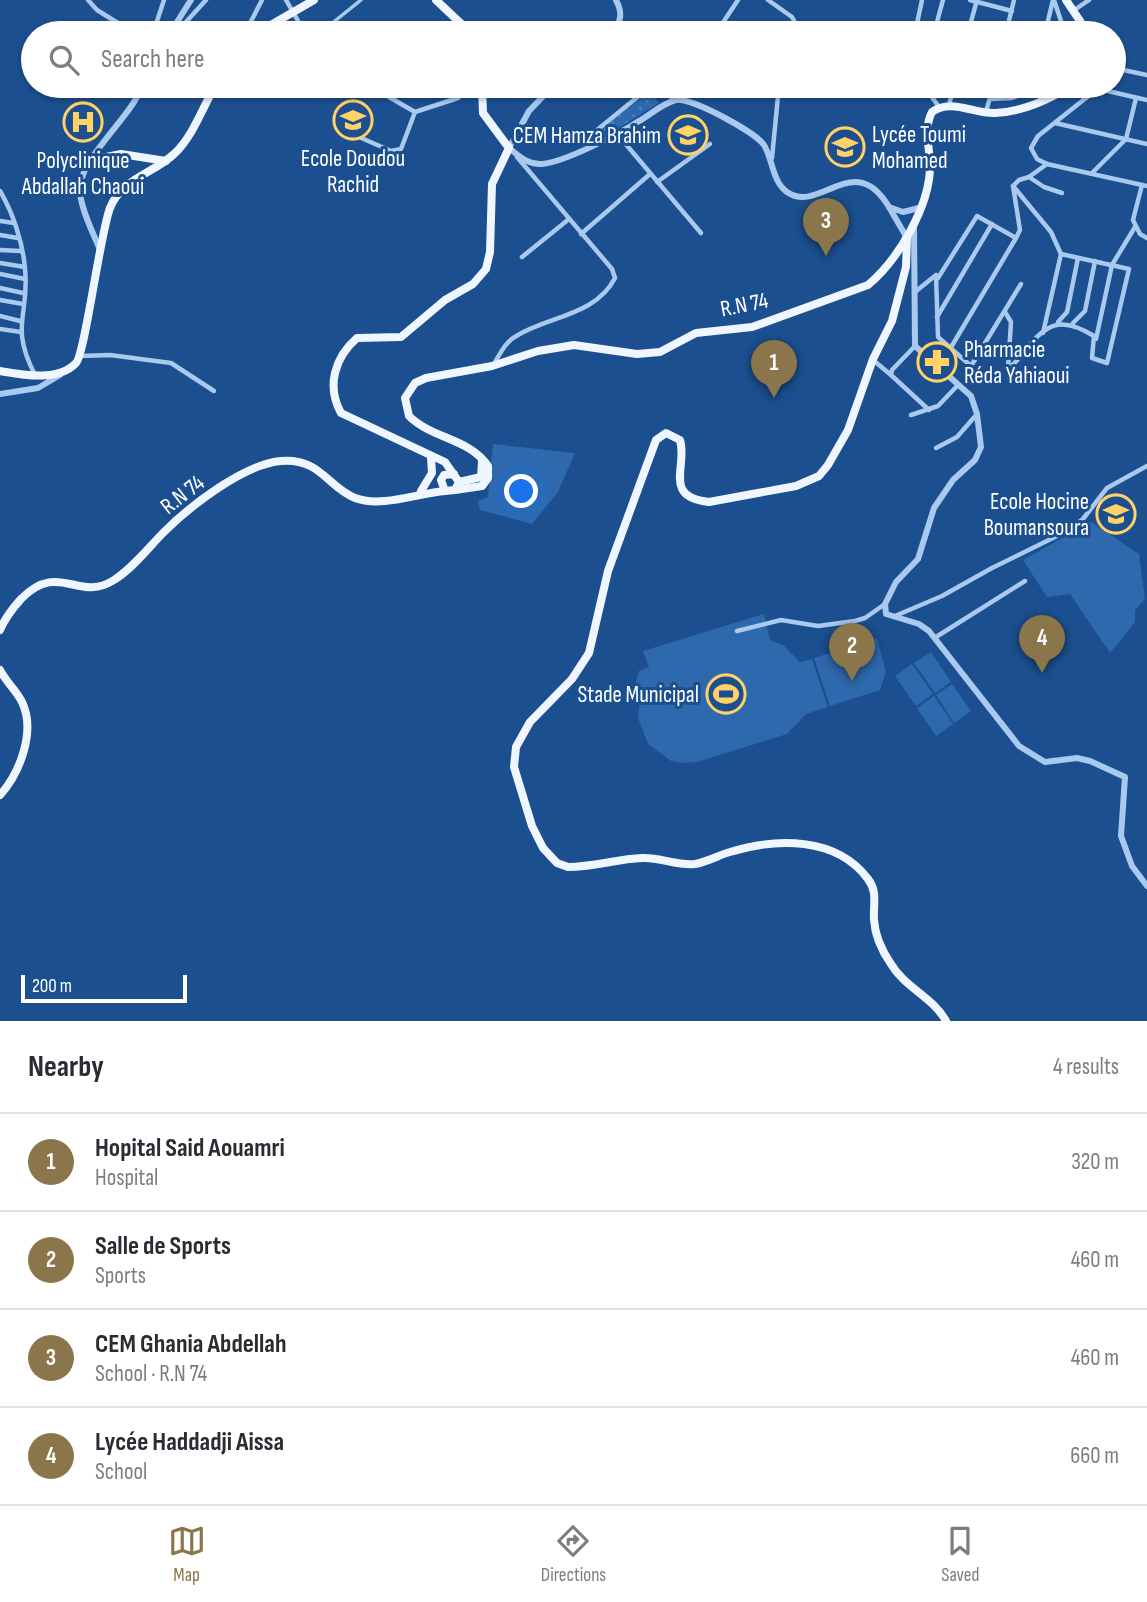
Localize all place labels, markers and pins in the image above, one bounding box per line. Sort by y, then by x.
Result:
school or university icon: Ecole Doudou Rachid [332,99,374,141]
hospital icon: Polyclinique Abdallah Chaoui [62,101,104,143]
school or university icon: CEM Hamza Brahim [667,114,709,156]
place label: Lycée Toumi Mohamed [872,121,966,175]
place label: CEM Hamza Brahim [513,122,661,150]
school or university icon: Lycée Toumi Mohamed [824,126,866,168]
place label: Ecole Doudou Rachid [301,145,405,199]
place label: Polyclinique Abdallah Chaoui [21,147,144,201]
pin: 3 [803,198,849,256]
place label: Pharmacie Réda Yahiaoui [964,336,1070,390]
pin: 1 [751,340,797,398]
pharmacy icon: Pharmacie Réda Yahiaoui [916,341,958,383]
place label: Ecole Hocine Boumansoura [984,488,1089,542]
school or university icon: Ecole Hocine Boumansoura [1095,493,1137,535]
pin: 4 [1019,615,1065,673]
pin: 2 [829,623,875,681]
sports icon: Stade Municipal [705,673,747,715]
place label: Stade Municipal [577,681,699,709]

